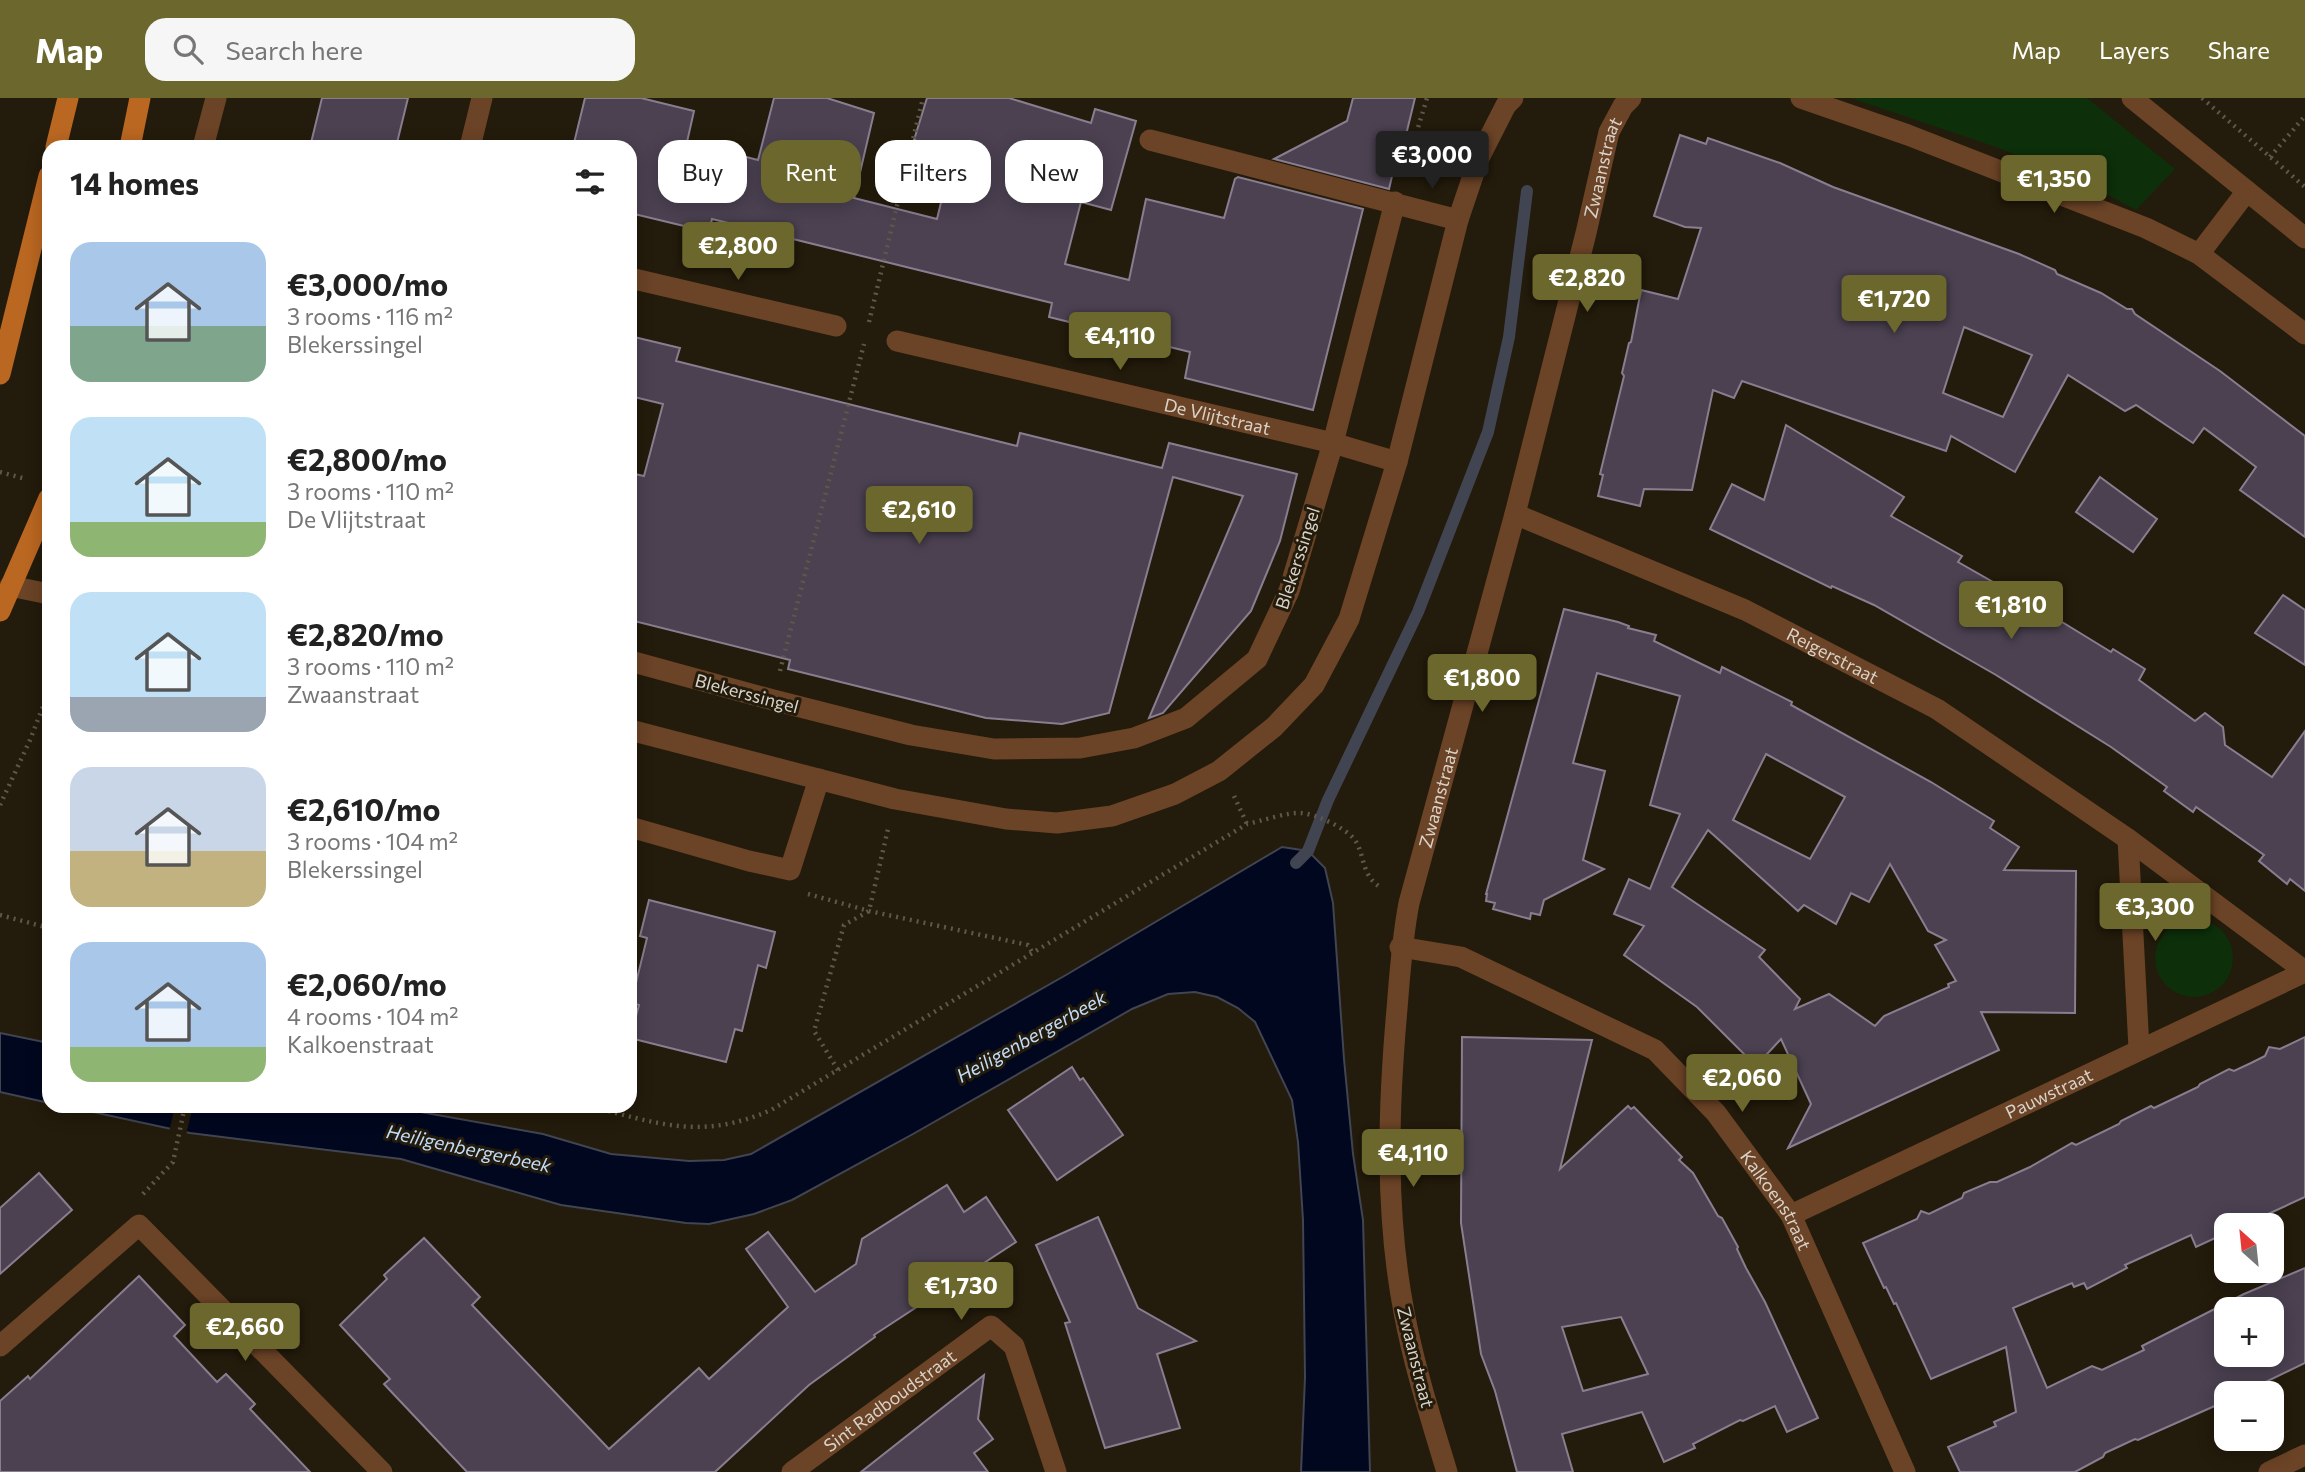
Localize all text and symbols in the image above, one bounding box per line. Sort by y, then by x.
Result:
search box [145,18,635,81]
text: Map [35,29,103,70]
icon: search [169,30,207,68]
text: Search here [225,34,363,65]
text: Map [2012,35,2061,64]
text: Layers [2099,35,2170,64]
text: Share [2208,35,2270,64]
street label: Zwaanstraat [1579,113,1626,220]
pin: €3,000 [1375,132,1489,191]
chip: Buy [658,140,747,203]
chip: Rent [761,140,861,203]
chip: Filters [875,140,991,203]
chip: New [1005,140,1103,203]
text: €3,000 [1392,140,1472,168]
pin: €1,350 [1997,156,2111,215]
icon: filters [571,163,609,201]
text: 14 homes [70,164,199,201]
text: €1,350 [2017,164,2091,192]
pin: €2,800 [681,222,795,282]
text: €2,800 [698,231,778,259]
pin: €2,820 [1530,254,1644,314]
text: €2,820 [1548,263,1626,291]
text: €3,000/mo [287,265,448,302]
icon: home [126,270,210,354]
pin: €1,720 [1837,275,1951,335]
text: €1,720 [1858,284,1931,312]
text: 3 rooms · 116 m² [287,302,453,330]
pin: €4,110 [1063,313,1177,372]
text: €4,110 [1085,321,1155,349]
text: Blekerssingel [287,330,423,358]
street label: De Vlijtstraat [1162,393,1273,439]
text: €2,800/mo [287,440,447,477]
icon: home [126,445,210,529]
text: 3 rooms · 110 m² [287,477,454,505]
pin: €2,610 [862,486,976,546]
text: €2,610 [882,495,956,523]
street label: Blekerssingel [1270,504,1324,612]
text: De Vlijtstraat [287,505,426,533]
pin: €1,810 [1954,582,2068,641]
text: €1,810 [1975,590,2047,618]
text: €2,820/mo [287,615,444,652]
icon: home [126,620,210,704]
street label: Reigerstraat [1783,622,1882,688]
text: 3 rooms · 110 m² [287,652,454,680]
pin: €1,800 [1425,654,1539,714]
text: €1,800 [1444,663,1520,691]
street label: Blekerssingel [693,669,801,717]
text: Zwaanstraat [287,680,419,708]
street label: Zwaanstraat [1414,745,1462,850]
text: €2,610/mo [287,790,440,827]
icon: home [126,795,210,879]
text: 3 rooms · 104 m² [287,827,458,855]
text: Blekerssingel [287,855,423,883]
pin: €3,300 [2098,884,2212,943]
text: €3,300 [2116,892,2195,920]
text: €2,060/mo [287,965,447,1002]
icon: home [126,970,210,1054]
water label: Heiligenbergerbeek [952,985,1111,1087]
text: 4 rooms · 104 m² [287,1002,459,1030]
text: Kalkoenstraat [287,1030,434,1058]
pin: €2,060 [1685,1054,1799,1114]
text: €2,060 [1702,1063,1782,1091]
street label: Pauwstraat [2001,1063,2096,1123]
water label: Heiligenbergerbeek [384,1119,554,1177]
pin: €4,110 [1356,1130,1470,1189]
text: €4,110 [1378,1138,1448,1166]
street label: Kalkoenstraat [1736,1146,1816,1253]
north arrow [2214,1213,2284,1283]
map controls [2214,1213,2284,1451]
pin: €1,730 [904,1262,1018,1322]
text: €1,730 [924,1271,998,1299]
button: + [2214,1297,2284,1367]
pin: €2,660 [188,1304,302,1363]
street label: Zwaanstraat [1393,1304,1439,1410]
text: €2,660 [206,1312,284,1340]
street label: Sint Radboudstraat [819,1345,960,1456]
button: − [2214,1381,2284,1451]

